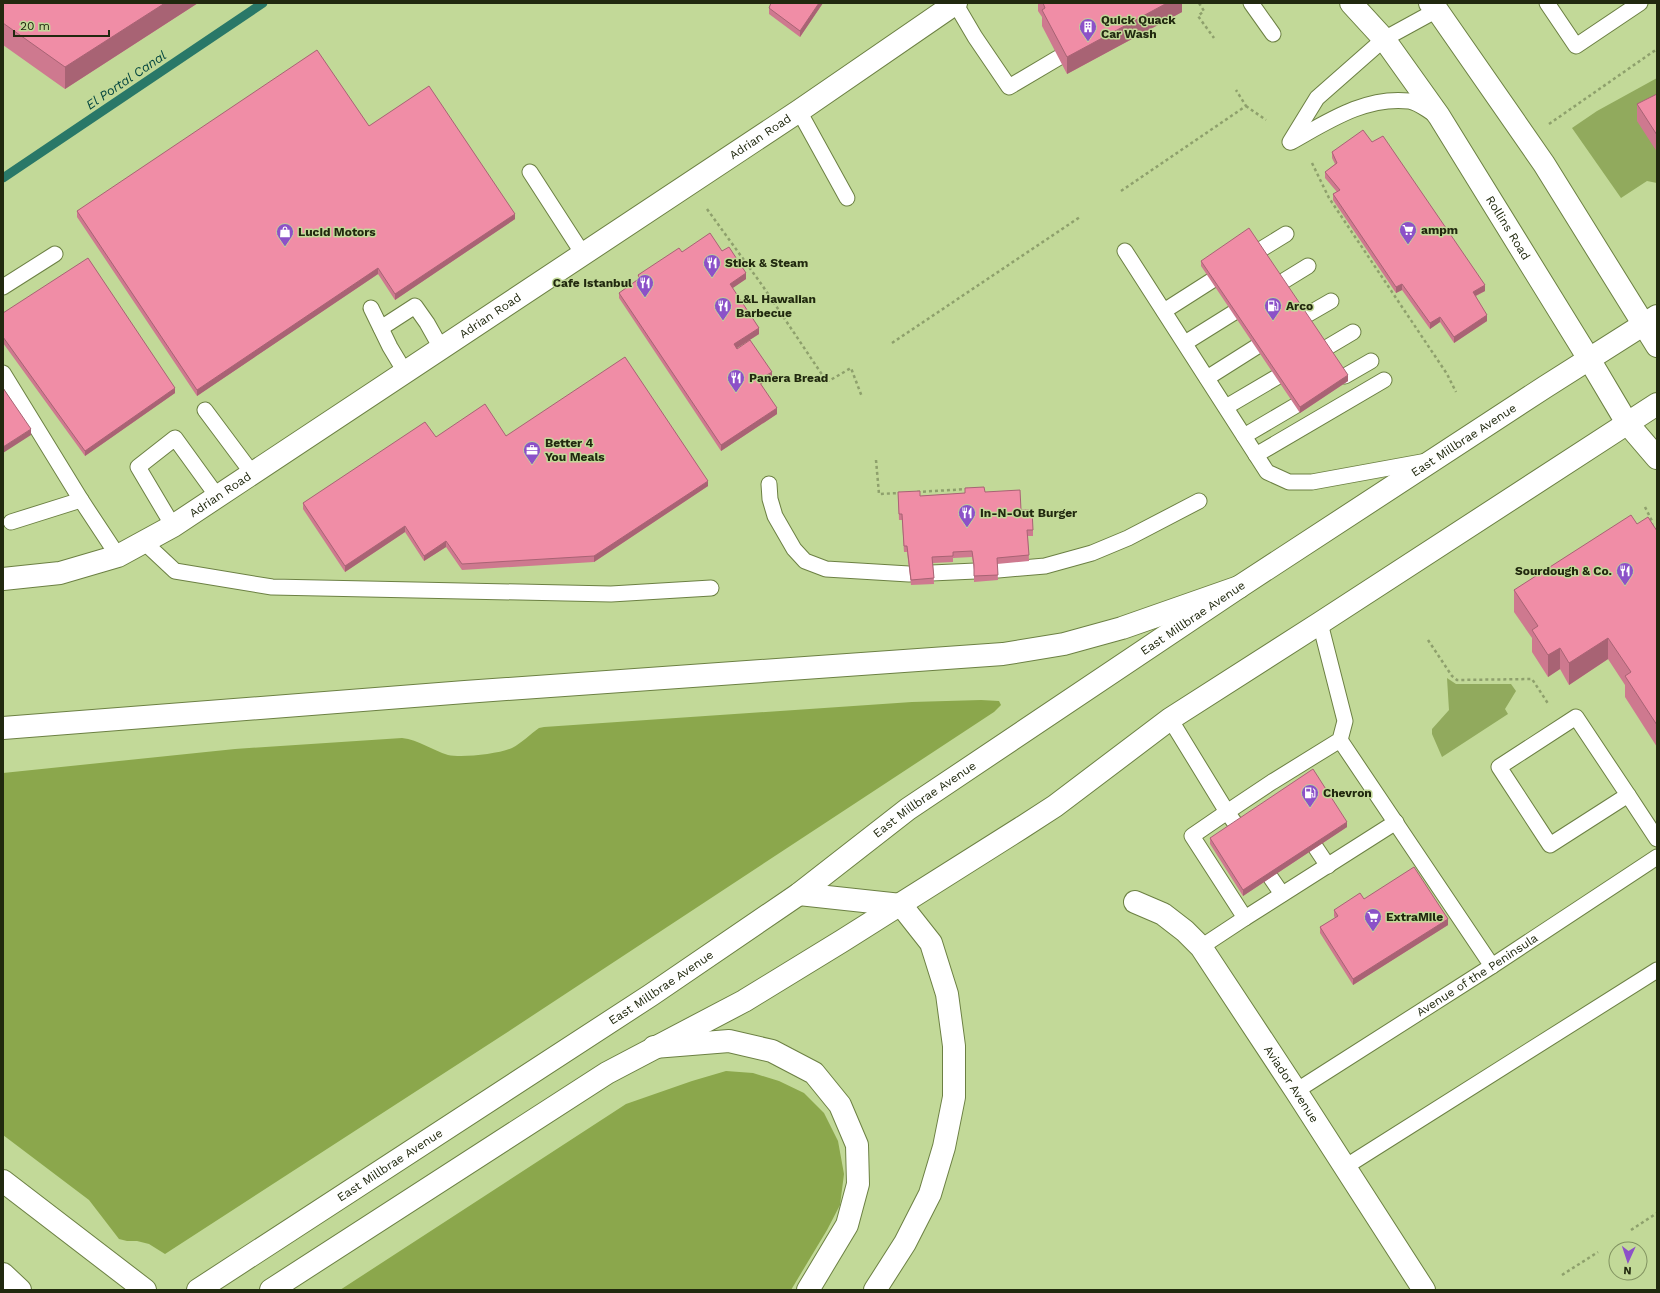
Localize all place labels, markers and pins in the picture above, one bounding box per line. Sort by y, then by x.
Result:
place label: Quick Quack Car Wash [1101,13,1176,41]
building icon: Quick Quack Car Wash [1078,17,1098,42]
supermarket icon: ampm [1398,220,1418,245]
shop icon: Lucid Motors [275,222,295,247]
place label: ampm [1421,223,1458,237]
place label: Lucid Motors [298,225,376,239]
restaurant icon: Stick & Steam [702,253,722,278]
place label: Stick & Steam [725,256,808,270]
restaurant icon: Cafe Istanbul [635,273,655,298]
place label: Cafe Istanbul [553,276,632,290]
place label: L&L Hawaiian Barbecue [736,292,816,320]
restaurant icon: L&L Hawaiian Barbecue [713,296,733,321]
fuel station icon: Arco [1263,296,1283,321]
place label: Arco [1286,299,1313,313]
restaurant icon: Panera Bread [726,368,746,393]
place label: Panera Bread [749,371,828,385]
place label: Better 4 You Meals [545,436,605,464]
office icon: Better 4 You Meals [522,440,542,465]
restaurant icon: In-N-Out Burger [957,503,977,528]
place label: In-N-Out Burger [980,506,1078,520]
restaurant icon: Sourdough & Co. [1615,561,1635,586]
place label: Sourdough & Co. [1515,564,1612,578]
fuel station icon: Chevron [1300,783,1320,808]
place label: Chevron [1323,786,1372,800]
supermarket icon: ExtraMile [1363,907,1383,932]
place label: ExtraMile [1386,910,1443,924]

